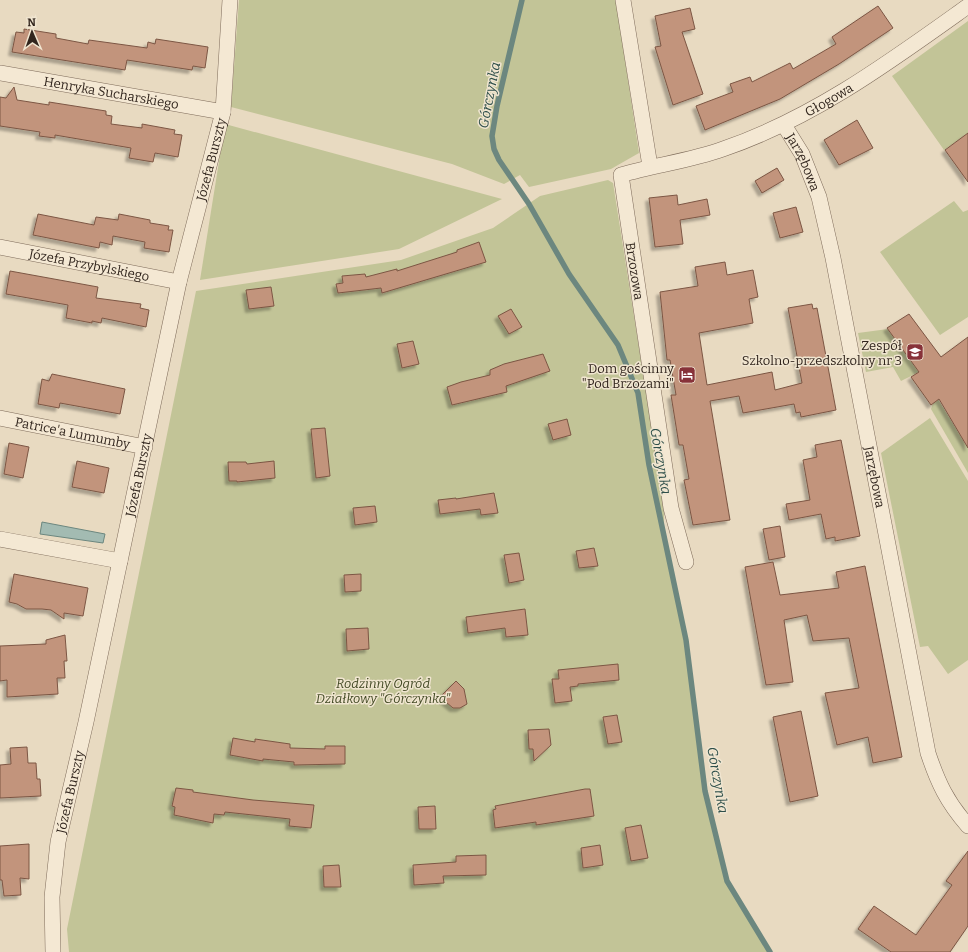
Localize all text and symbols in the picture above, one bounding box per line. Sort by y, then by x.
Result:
north arrow [12,12,52,52]
text: N [27,16,37,29]
water label: Górczynka [475,60,504,130]
street label: Henryka Sucharskiego [43,74,180,112]
street label: Głogowa [802,80,856,120]
street label: Józefa Burszty [193,116,229,203]
street label: Jarzębowa [782,130,823,193]
street label: Brzozowa [623,241,646,301]
street label: Józefa Przybylskiego [27,246,151,284]
place label: Zespół Szkolno-przedszkolny nr 3 [742,338,902,368]
school or university icon: Zespół Szkolno-przedszkolny nr 3 [905,342,925,362]
place label: Dom gościnny "Pod Brzozami" [582,361,674,391]
hotel icon: Dom gościnny "Pod Brzozami" [677,365,697,385]
street label: Patrice'a Lumumby [14,414,131,452]
water label: Górczynka [646,427,675,496]
street label: Józefa Burszty [122,432,155,519]
street label: Jarzębowa [861,444,888,509]
park label: Rodzinny Ogród Działkowy "Górczynka" [316,676,450,706]
water label: Górczynka [703,746,732,815]
street label: Józefa Burszty [53,749,87,836]

